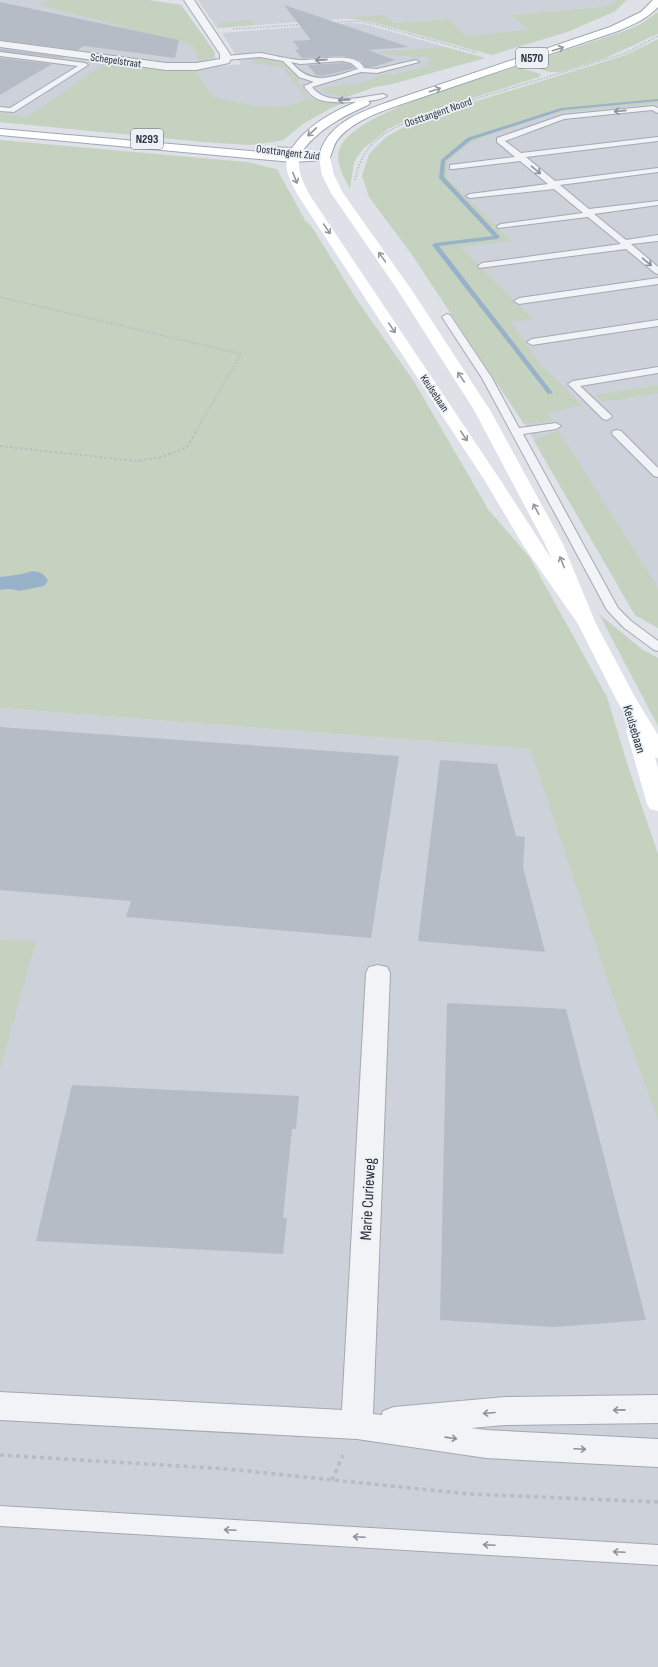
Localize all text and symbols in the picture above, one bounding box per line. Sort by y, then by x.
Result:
one-way arrow [552,45,565,52]
road number: N570 [516,48,548,68]
street label: Schepelstraat [90,50,143,71]
one-way arrow [315,56,328,63]
one-way arrow [429,85,441,93]
street label: Oosttangent Noord [403,95,474,130]
one-way arrow [338,96,351,104]
one-way arrow [614,107,627,115]
one-way arrow [307,127,317,136]
road number: N293 [131,129,163,149]
street label: Oosttangent Zuid [255,142,321,163]
one-way arrow [530,166,541,174]
one-way arrow [292,172,300,184]
one-way arrow [323,223,331,235]
one-way arrow [378,251,386,262]
one-way arrow [641,257,652,266]
one-way arrow [387,322,396,333]
street label: Keulsebaan [417,372,452,415]
one-way arrow [457,372,465,383]
one-way arrow [460,430,468,442]
one-way arrow [532,504,539,516]
one-way arrow [557,557,565,569]
street label: Keulsebaan [619,703,649,755]
street label: Marie Curieweg [357,1157,380,1241]
one-way arrow [613,1406,626,1414]
one-way arrow [483,1409,496,1416]
one-way arrow [444,1434,457,1442]
one-way arrow [573,1445,586,1452]
one-way arrow [224,1526,237,1533]
one-way arrow [353,1534,366,1541]
one-way arrow [483,1541,496,1548]
one-way arrow [613,1549,626,1556]

